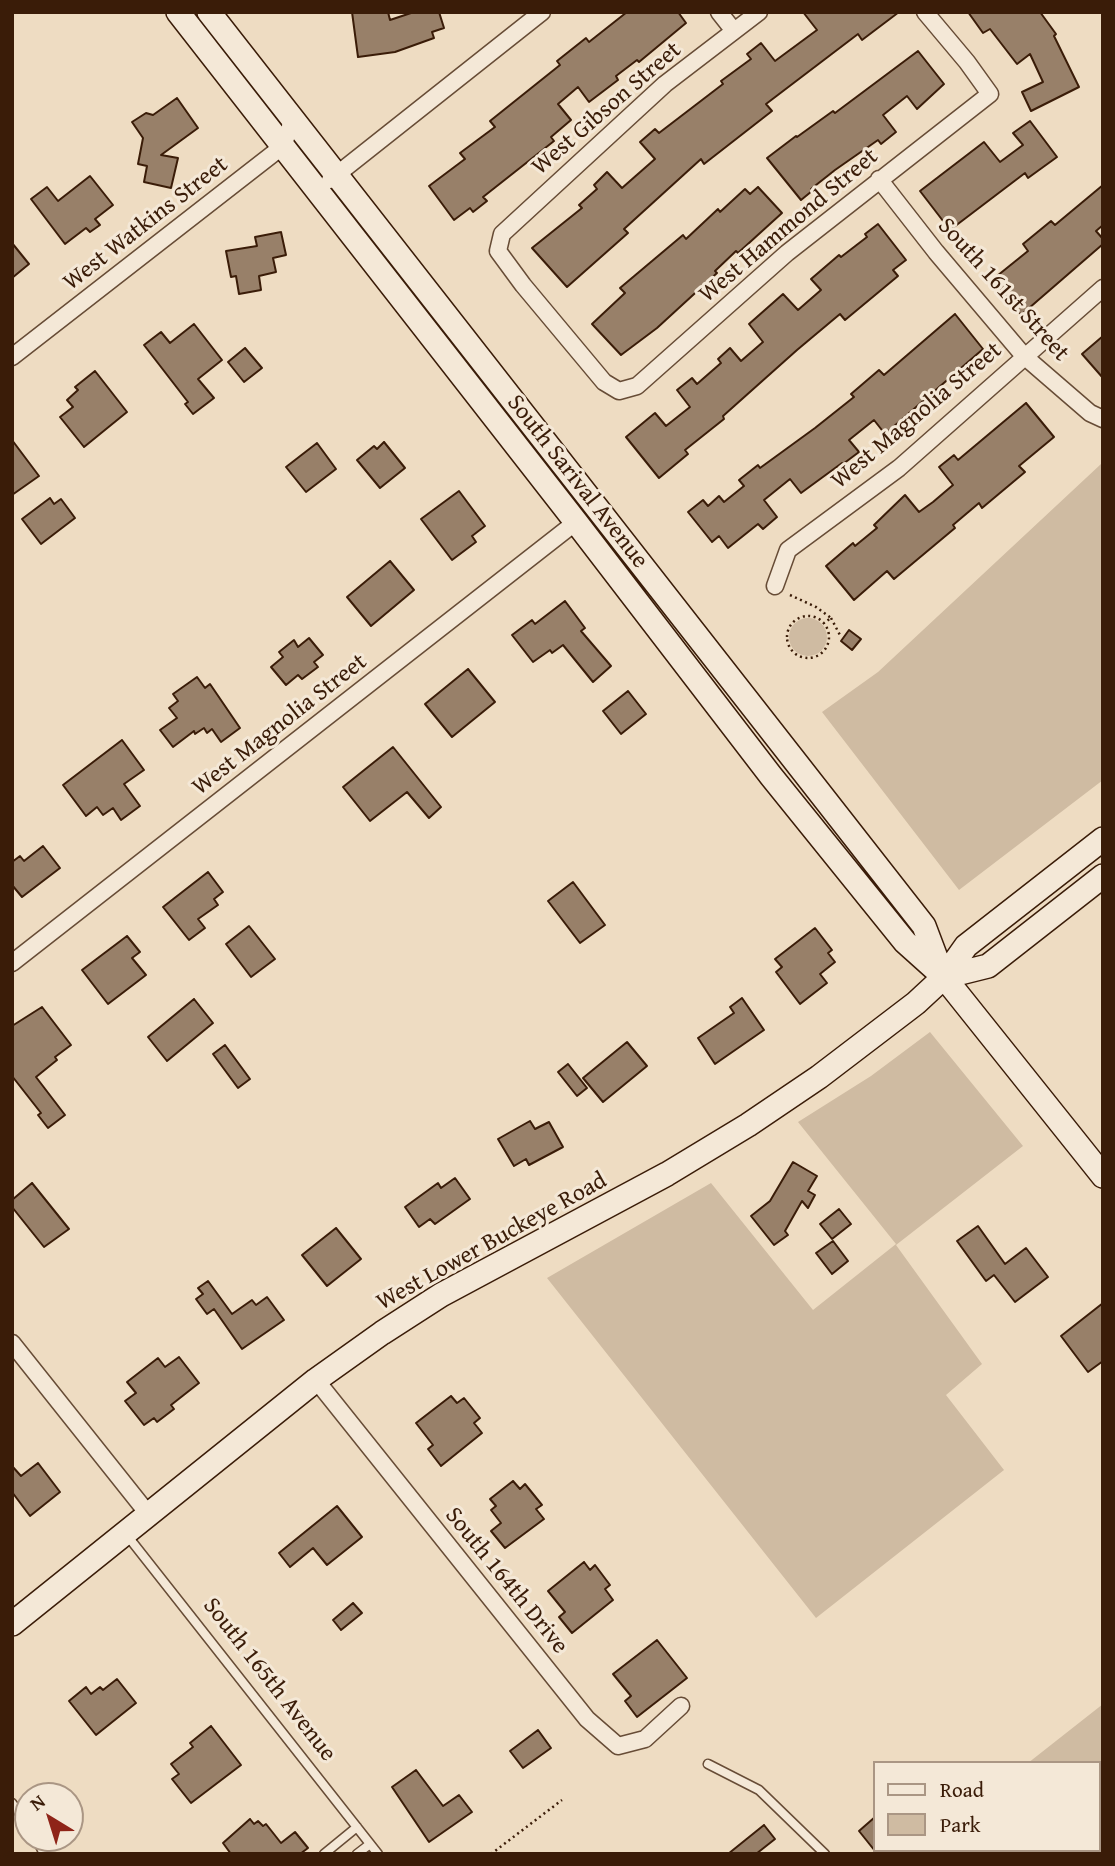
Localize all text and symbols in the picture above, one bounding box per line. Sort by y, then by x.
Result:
street label: West Gibson Street [526,36,688,182]
street label: West Hammond Street [694,143,884,309]
street label: West Watkins Street [58,151,234,297]
street label: South 161st Street [931,212,1075,368]
street label: West Magnolia Street [826,336,1008,496]
street label: South Sarival Avenue [500,389,654,575]
street label: West Magnolia Street [187,648,373,802]
street label: West Lower Buckeye Road [372,1167,612,1317]
street label: South 164th Drive [438,1502,574,1660]
street label: South 165th Avenue [196,1592,342,1768]
legend [874,1761,1101,1852]
text: Road [940,1774,984,1805]
north arrow [14,1782,84,1852]
text: N [24,1787,51,1817]
text: Park [940,1809,981,1840]

